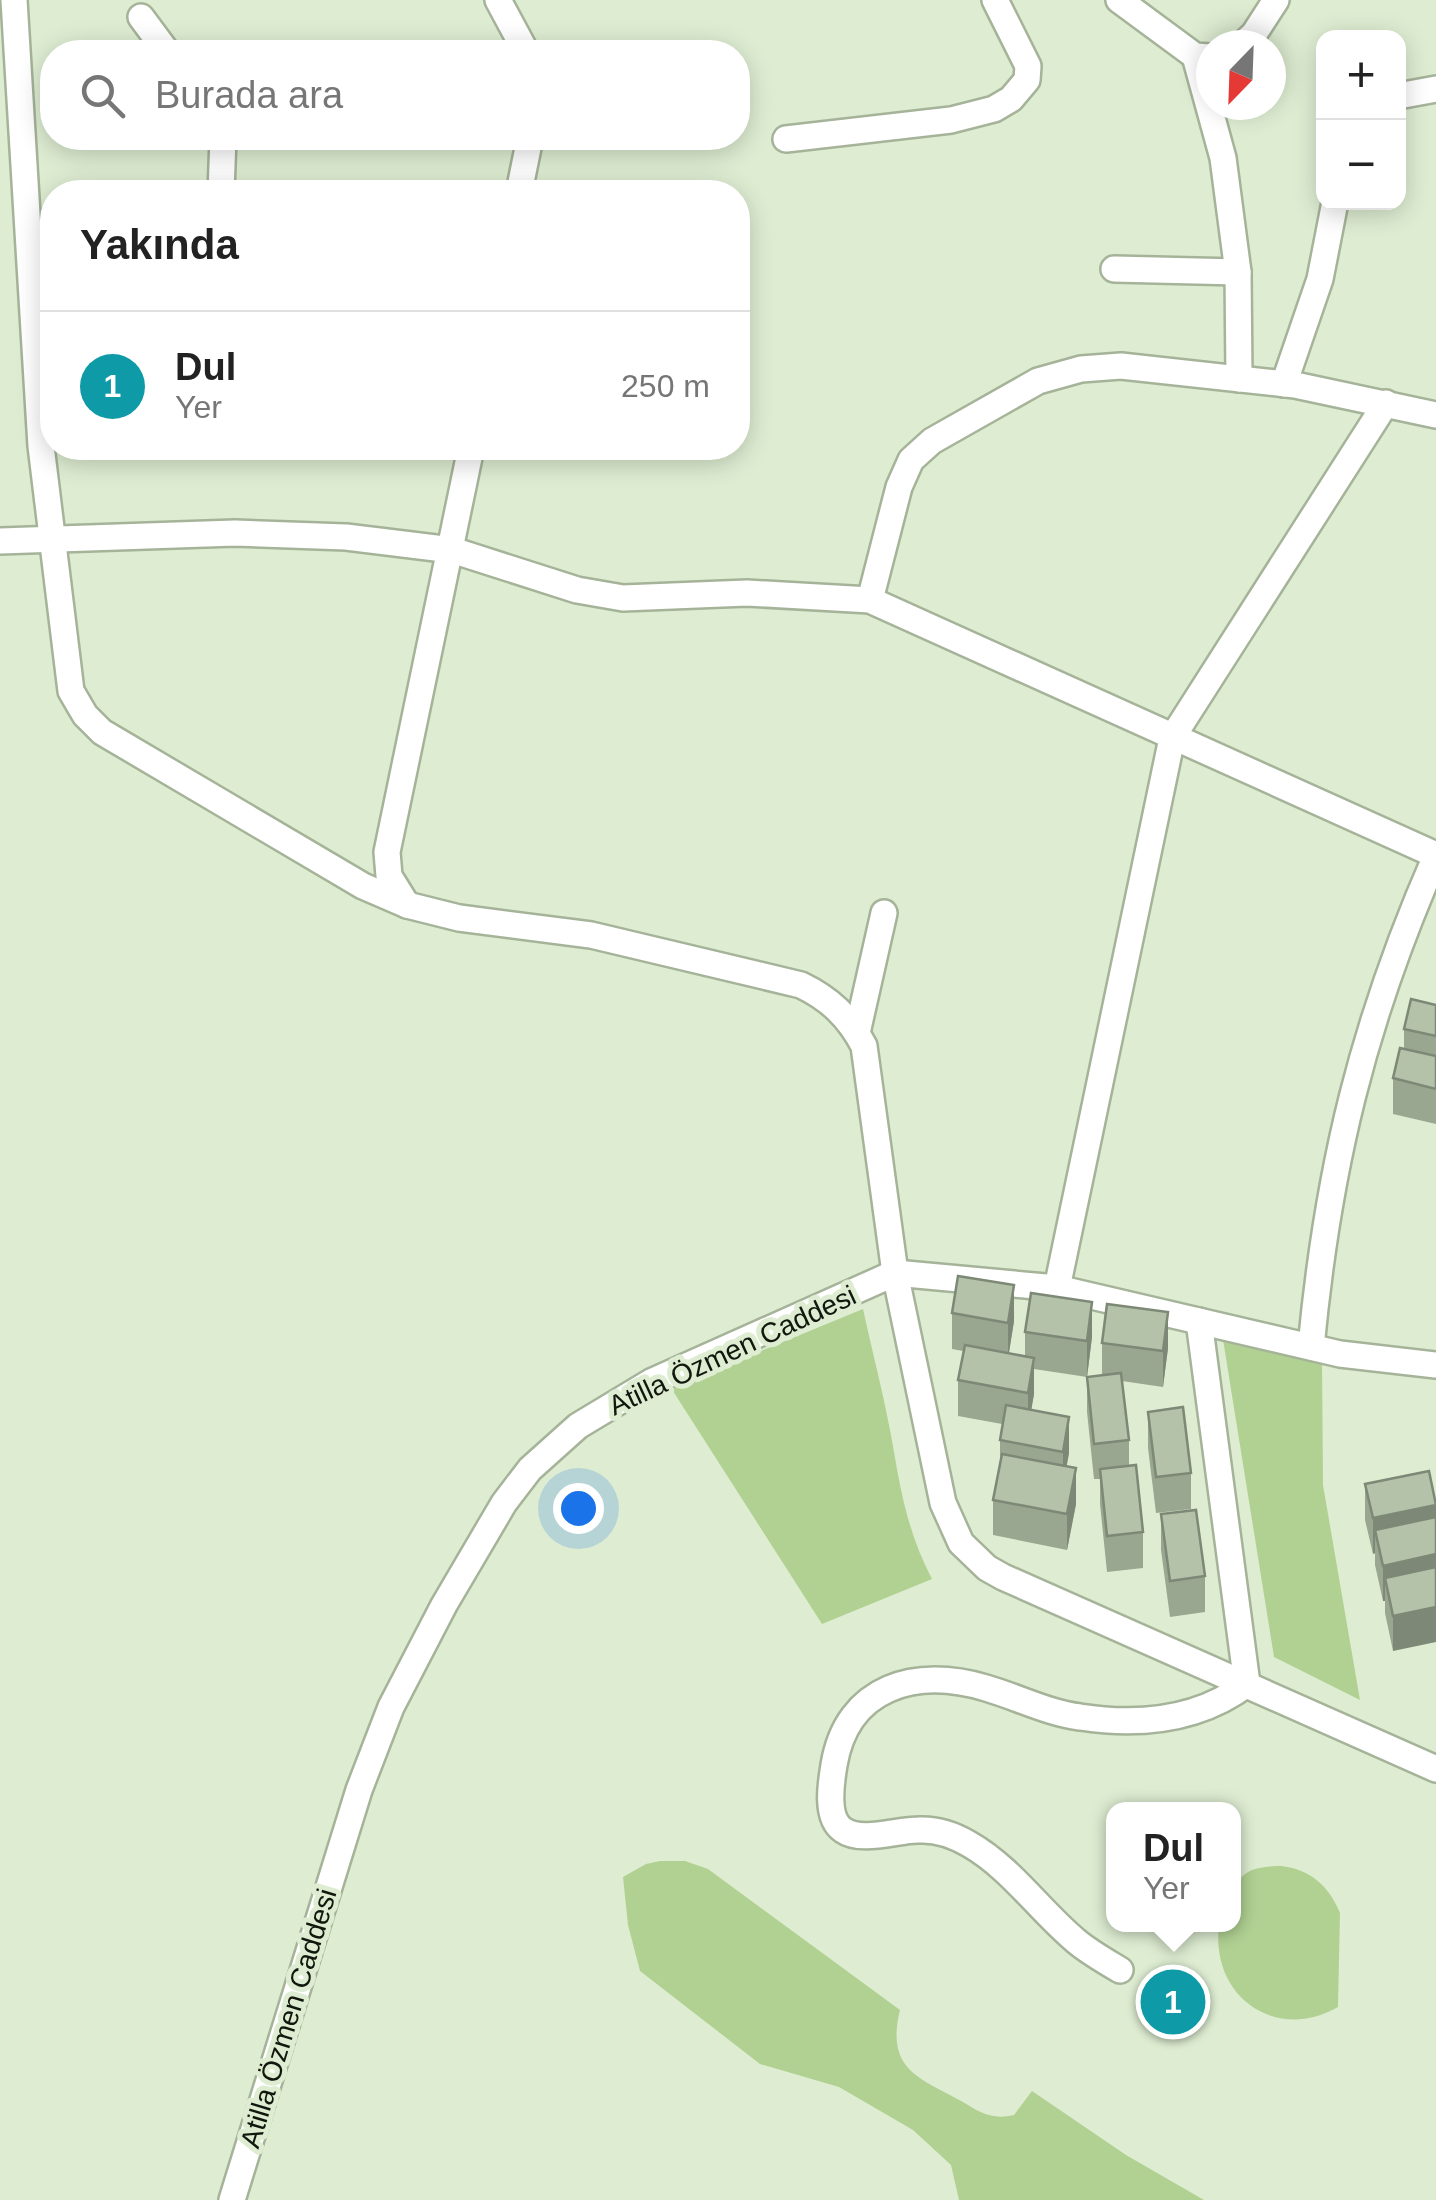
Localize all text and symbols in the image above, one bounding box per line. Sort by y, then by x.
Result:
north arrow [1196,30,1286,120]
map controls [1316,30,1406,210]
button: + [1316,30,1406,120]
search box [40,40,750,150]
icon: search [75,68,130,123]
text: Burada ara [155,74,343,116]
button: − [1316,120,1406,210]
text: Yakında [80,221,239,268]
text: Dul [175,346,236,388]
text: 1 [104,368,121,404]
text: 250 m [621,368,710,404]
text: Yer [175,389,222,425]
street label: Atilla Özmen Caddesi [604,1280,861,1421]
your location [553,1483,604,1534]
popup [1106,1802,1241,1932]
text: Dul [1143,1827,1204,1869]
text: Yer [1143,1870,1190,1906]
street label: Atilla Özmen Caddesi [234,1885,343,2151]
pin: 1 [1140,1964,1206,2040]

